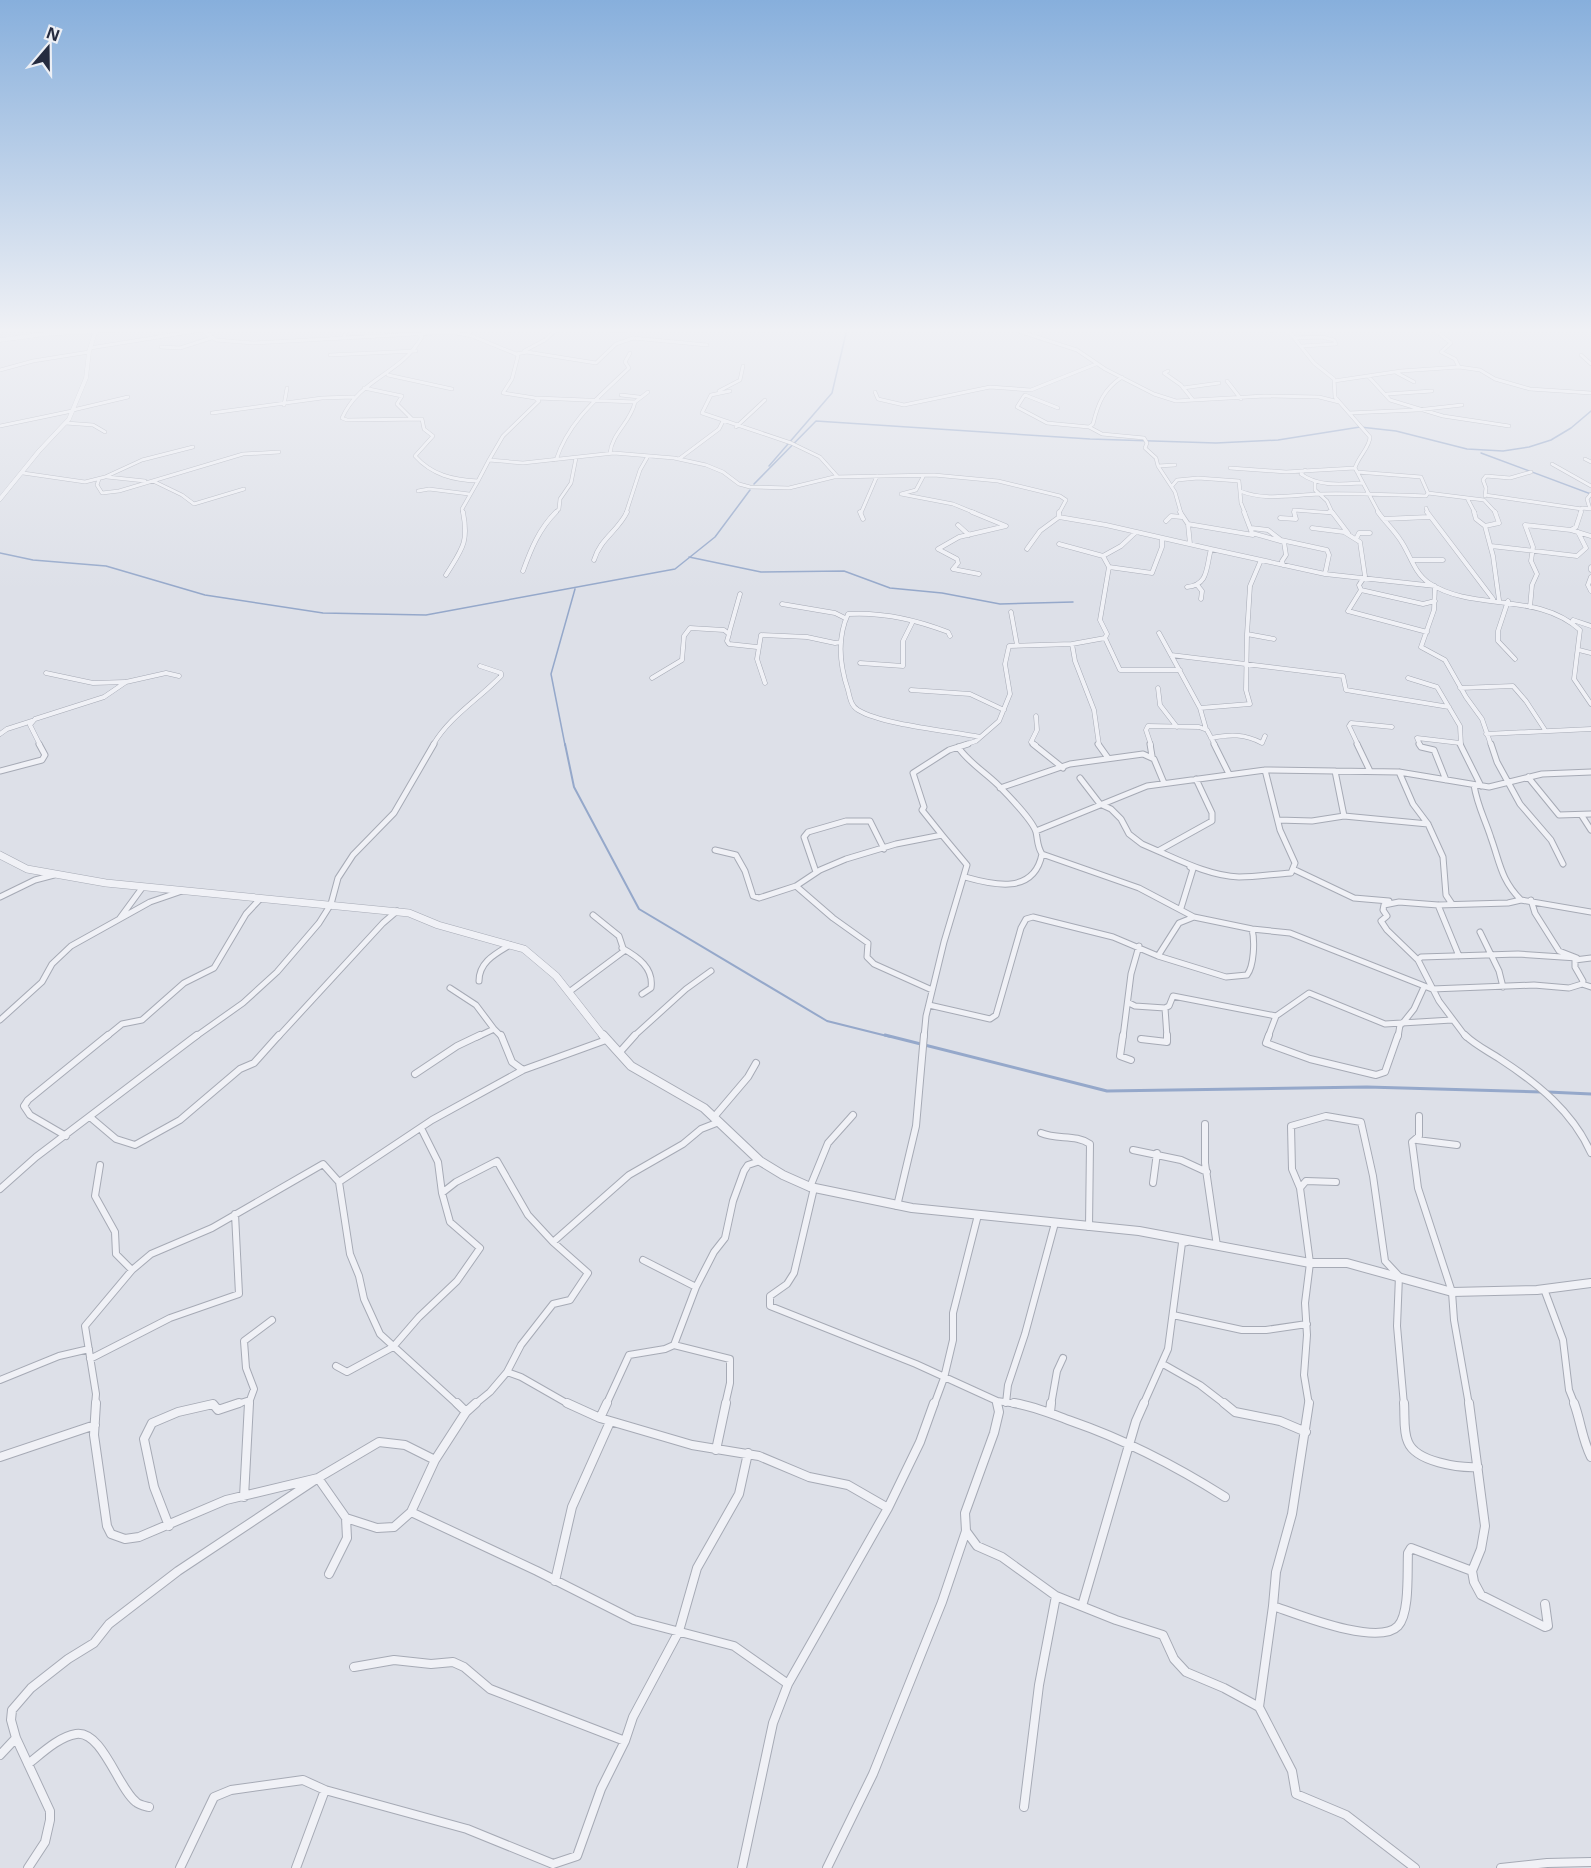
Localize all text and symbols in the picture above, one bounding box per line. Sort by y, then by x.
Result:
north arrow [18,18,78,78]
text: N [43,21,63,46]

